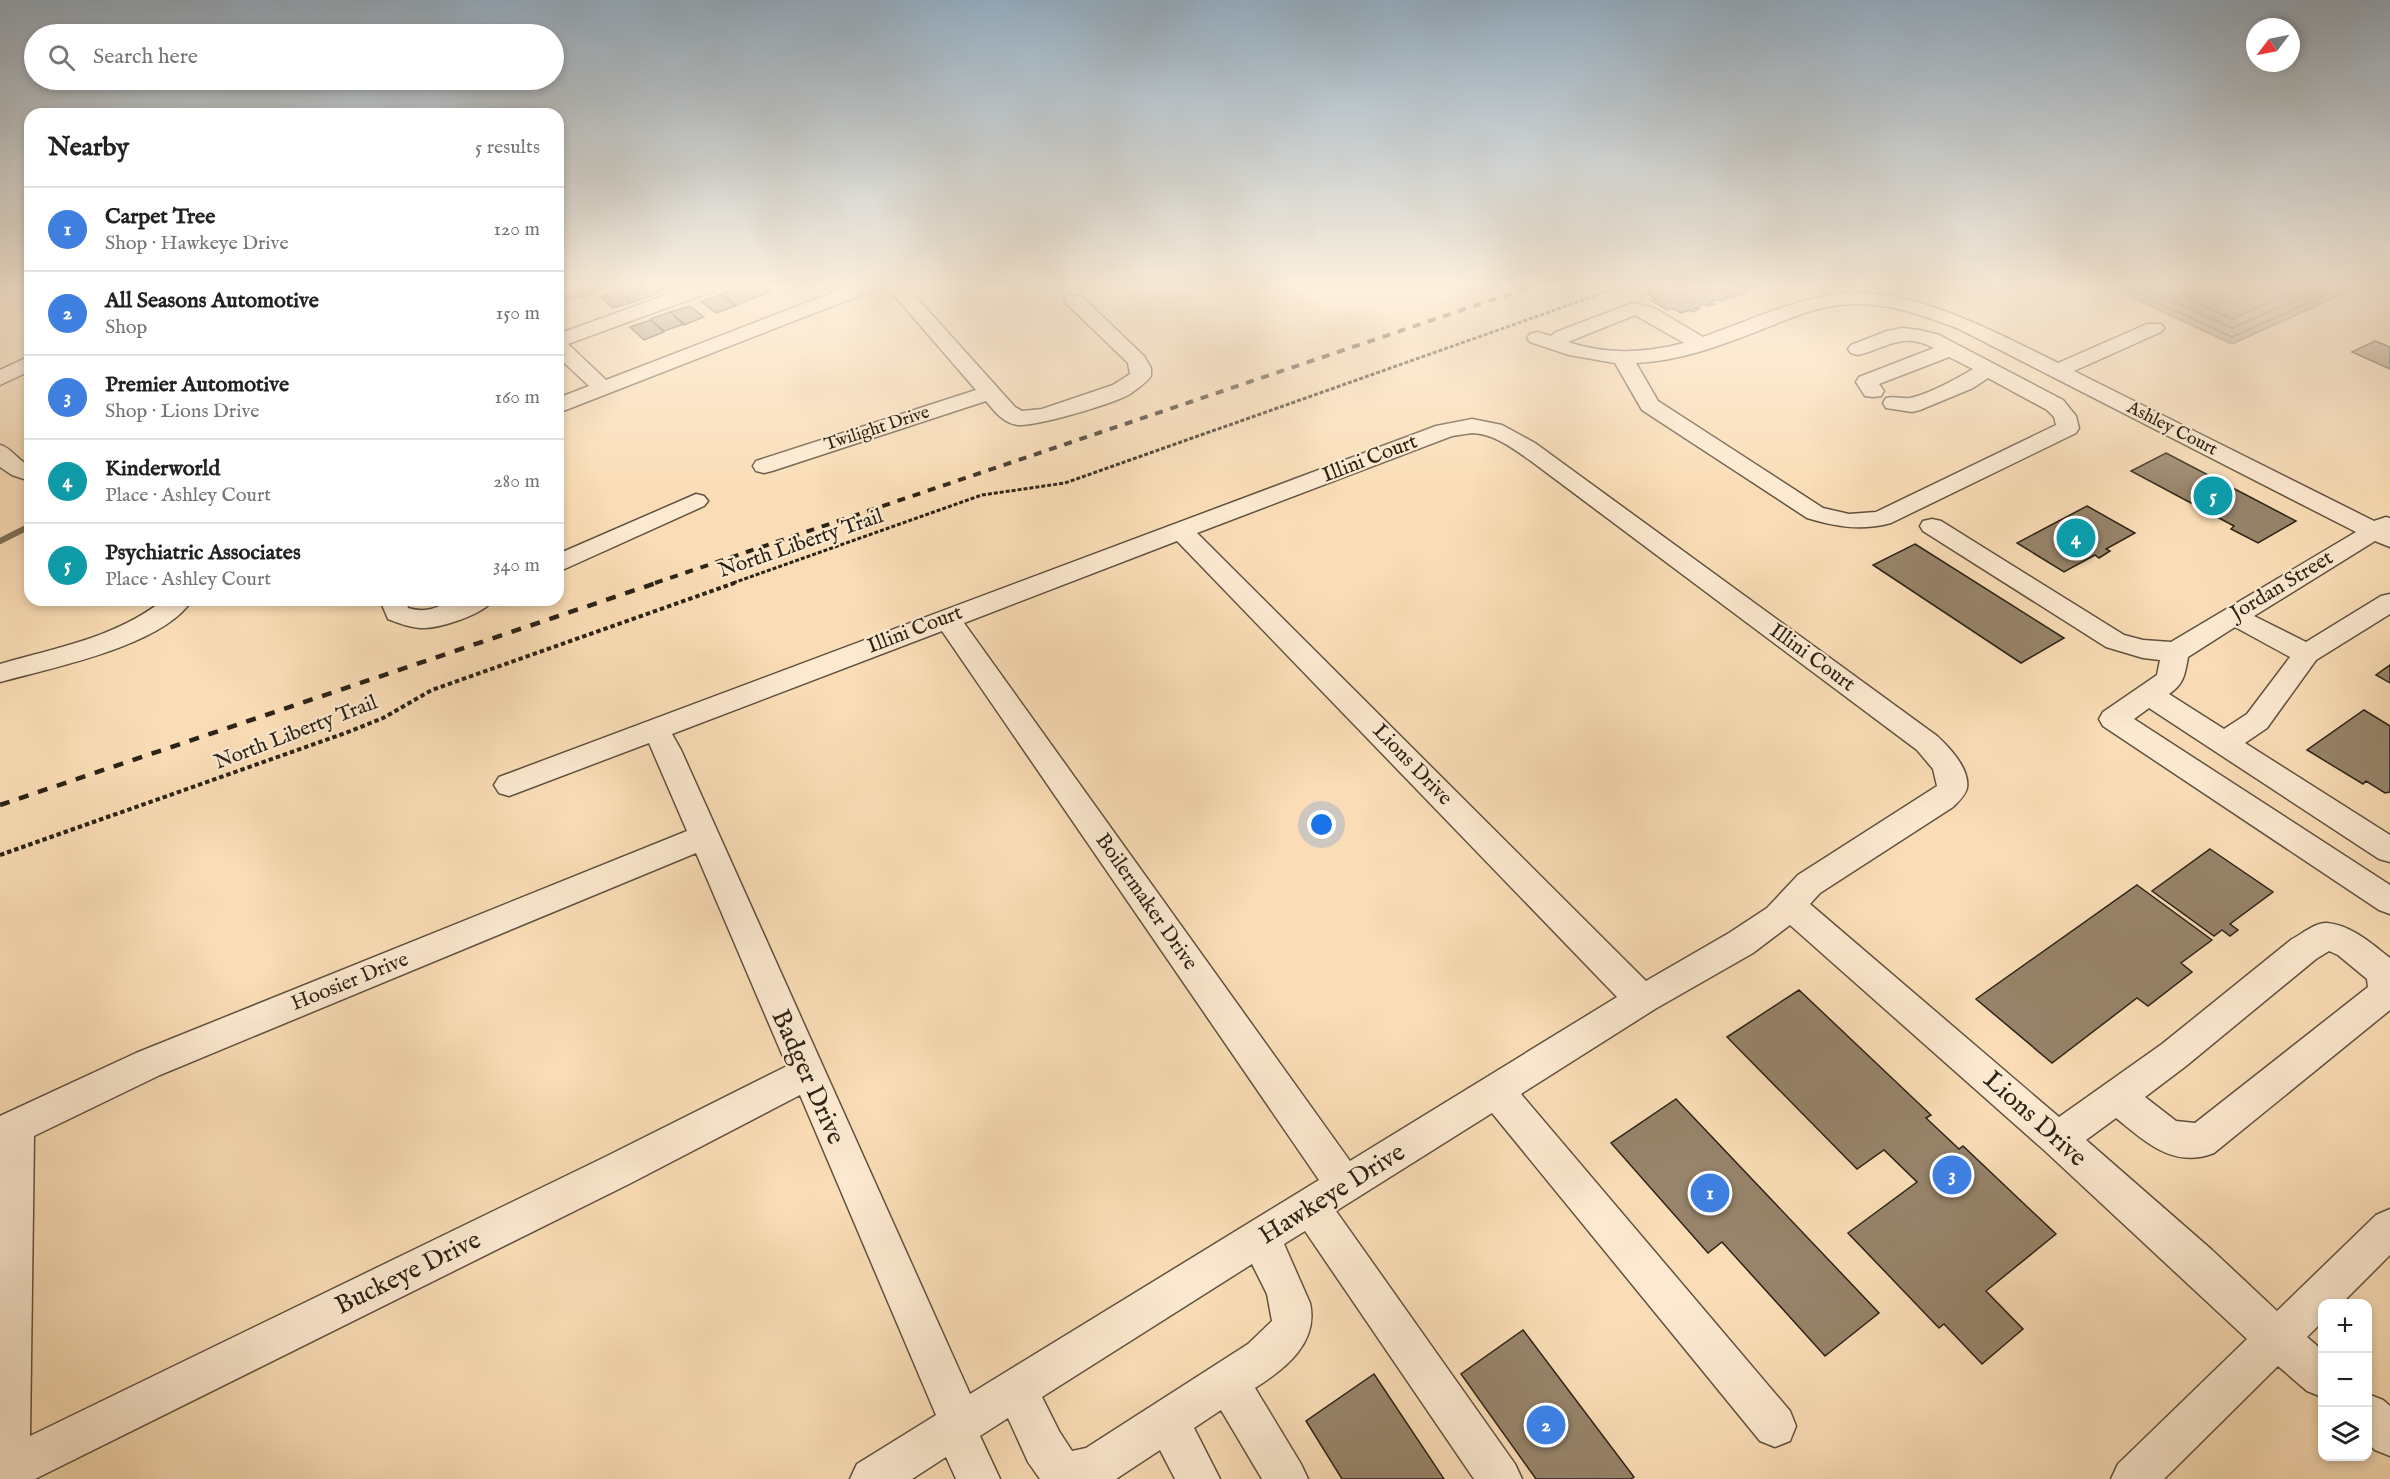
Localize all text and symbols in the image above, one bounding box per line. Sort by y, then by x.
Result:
north arrow [2246,18,2300,72]
search box [24,24,564,90]
icon: search [45,41,78,74]
text: Search here [93,43,198,71]
text: Nearby [48,131,129,164]
text: 5 results [475,135,540,160]
text: Carpet Tree [105,203,215,231]
text: 1 [64,217,71,242]
text: 120 m [494,217,540,242]
text: Shop · Hawkeye Drive [105,231,289,256]
text: All Seasons Automotive [105,287,319,315]
text: 2 [63,301,72,326]
text: 150 m [496,301,540,326]
text: Shop [105,315,147,340]
text: Premier Automotive [105,371,289,399]
text: 3 [64,385,71,410]
text: 160 m [494,385,540,410]
street label: Ashley Court [2122,396,2221,462]
text: Shop · Lions Drive [105,399,259,424]
street label: Twilight Drive [821,401,933,457]
street label: Illini Court [1319,429,1421,489]
text: Kinderworld [105,455,220,483]
text: 4 [63,469,72,494]
text: 280 m [493,469,540,494]
pin: 5 [2194,474,2232,518]
text: Place · Ashley Court [105,483,271,508]
street label: North Liberty Trail [715,503,887,585]
pin: 4 [2056,516,2096,560]
text: Psychiatric Associates [105,539,301,567]
street label: Jordan Street [2224,545,2338,628]
text: 5 [64,553,71,578]
text: 340 m [493,553,540,578]
text: Place · Ashley Court [105,567,271,592]
street label: Illini Court [864,600,966,660]
street label: Illini Court [1764,618,1860,698]
street label: North Liberty Trail [211,689,382,777]
street label: Lions Drive [1366,718,1458,812]
your location [1307,810,1336,839]
street label: Boilermaker Drive [1089,828,1203,976]
street label: Hoosier Drive [287,946,413,1018]
street label: Badger Drive [764,1004,852,1150]
street label: Lions Drive [1976,1064,2094,1174]
street label: Hawkeye Drive [1253,1136,1411,1252]
pin: 3 [1932,1152,1972,1198]
pin: 1 [1690,1170,1730,1216]
street label: Buckeye Drive [330,1223,486,1322]
map controls [2318,1299,2372,1461]
button: + [2318,1299,2372,1353]
button: − [2318,1353,2372,1407]
pin: 2 [1526,1402,1566,1448]
button: layers [2318,1407,2372,1461]

